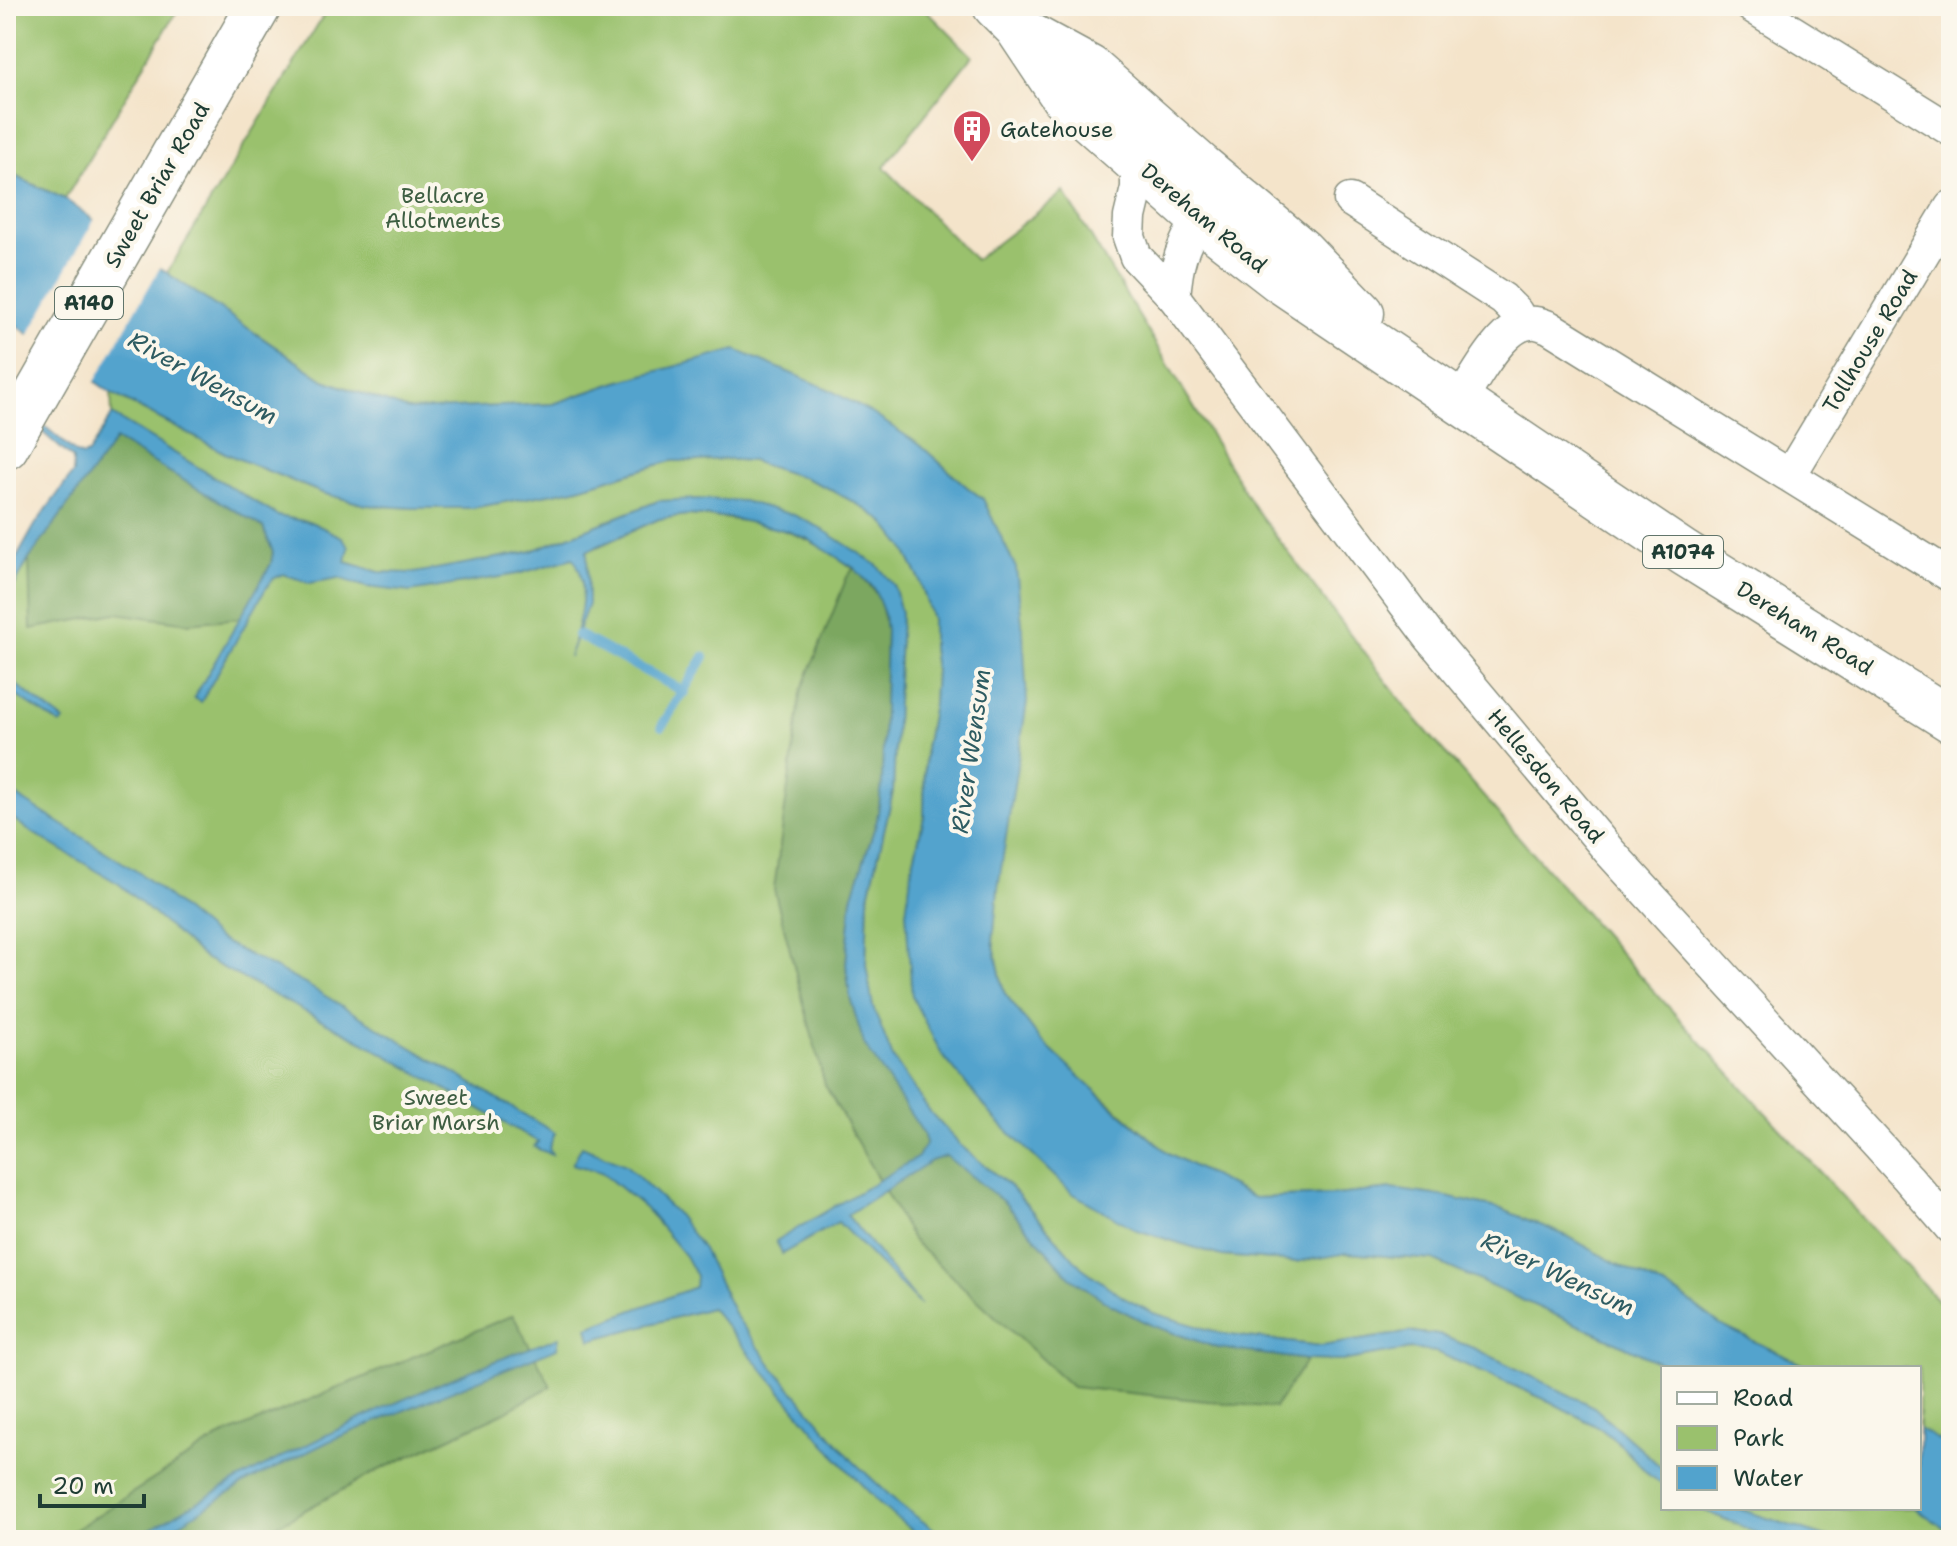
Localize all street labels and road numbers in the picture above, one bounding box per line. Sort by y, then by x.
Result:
street label: Sweet Briar Road [98,97,216,273]
street label: Dereham Road [1135,157,1273,279]
street label: Tollhouse Road [1816,264,1924,418]
road number: A140 [55,287,123,319]
road number: A1074 [1643,536,1723,568]
street label: Dereham Road [1731,574,1879,682]
street label: Hellesdon Road [1481,703,1611,849]

